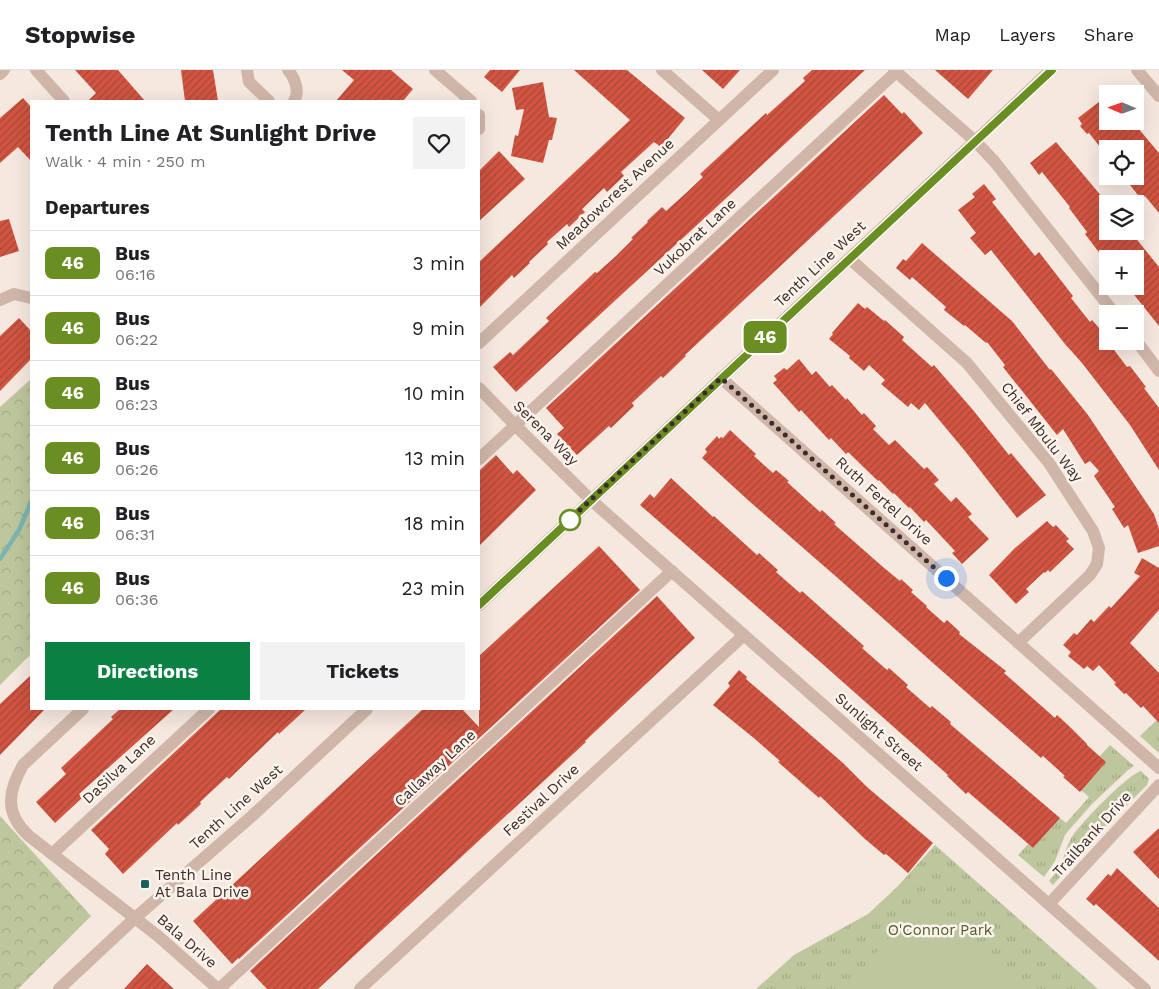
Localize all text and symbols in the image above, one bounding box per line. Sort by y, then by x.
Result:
text: Stopwise [25,21,135,49]
text: Map [934,24,971,45]
text: Layers [999,24,1056,45]
text: Share [1084,24,1134,45]
north arrow [1099,85,1144,130]
map controls [1099,85,1144,350]
button: heart [413,117,465,169]
text: Tenth Line At Sunlight Drive [45,119,376,147]
street label: Meadowcrest Avenue [552,135,678,253]
button: locate [1099,140,1144,185]
text: Walk · 4 min · 250 m [45,152,205,171]
street label: Vukobrat Lane [650,194,740,280]
button: layers [1099,195,1144,240]
text: Departures [45,196,150,219]
street label: Tenth Line West [771,217,870,311]
text: Bus [115,242,150,265]
button: + [1099,250,1144,295]
text: 46 [61,252,84,273]
text: 3 min [413,252,465,275]
text: 06:16 [115,265,155,284]
button: − [1099,305,1144,350]
text: Bus [115,307,150,330]
text: 46 [61,317,84,338]
text: 9 min [412,317,465,340]
line badge: 46 [742,321,788,353]
text: 46 [754,326,776,347]
text: 06:22 [115,330,158,349]
text: Bus [115,372,150,395]
street label: Chief Mbulu Way [997,378,1087,486]
text: 46 [61,382,84,403]
text: 10 min [404,382,465,405]
text: 06:23 [115,395,158,414]
street label: Serena Way [510,397,582,469]
text: Bus [115,437,150,460]
text: 46 [61,447,84,468]
text: 13 min [405,447,465,470]
street label: Ruth Fertel Drive [832,453,936,549]
text: 06:26 [115,460,158,479]
text: Bus [115,502,150,525]
unlabelled marker [559,509,581,531]
text: 46 [61,512,84,533]
text: 18 min [404,512,465,535]
text: 06:31 [115,525,155,544]
your location [934,566,959,591]
text: Bus [115,567,150,590]
text: 46 [61,577,84,598]
text: 23 min [401,577,465,600]
text: 06:36 [115,590,158,609]
button: Directions [45,642,250,700]
button: Tickets [260,642,465,700]
street label: Sunlight Street [831,689,927,775]
street label: Callaway Lane [391,726,479,810]
street label: DaSilva Lane [79,731,159,807]
street label: Tenth Line West [186,760,287,853]
street label: Festival Drive [499,760,583,840]
street label: Trailbank Drive [1049,788,1135,880]
place label: Tenth Line At Bala Drive [155,866,249,901]
marker: Tenth Line At Bala Drive [139,878,151,890]
street label: Bala Drive [153,910,221,972]
park label: O'Connor Park [888,921,993,939]

